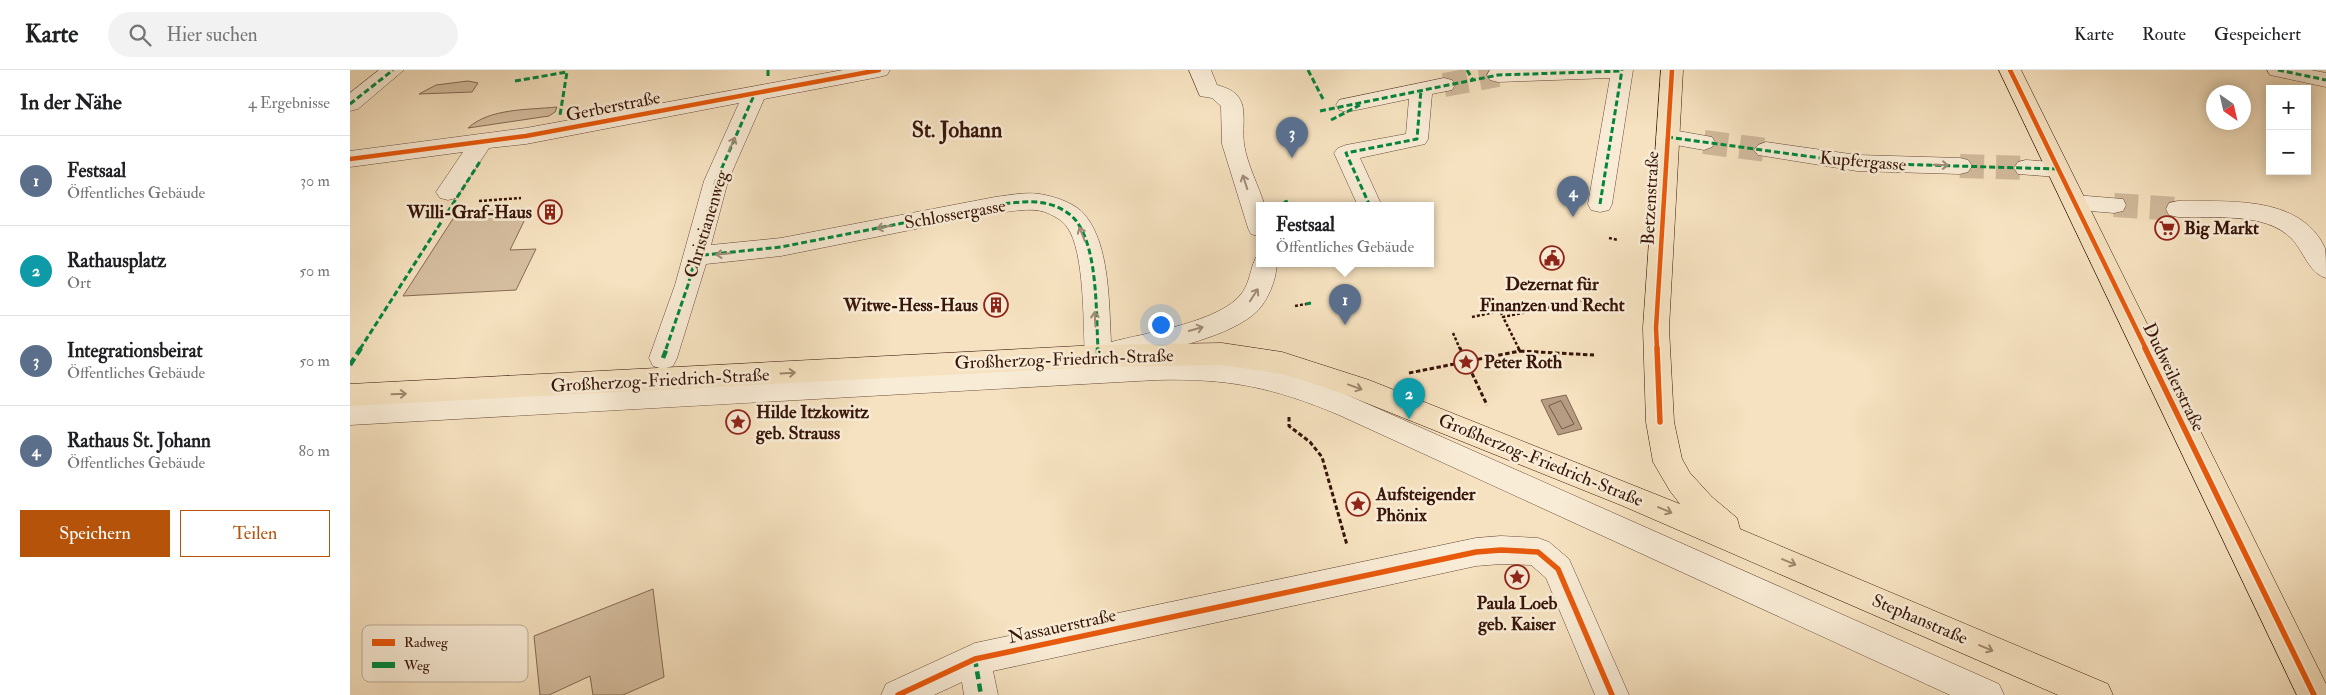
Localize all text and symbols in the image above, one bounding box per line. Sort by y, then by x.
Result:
search box [108,12,458,57]
text: Karte [25,19,78,50]
icon: search [126,21,154,49]
text: Hier suchen [166,23,258,47]
text: Karte [2074,23,2114,46]
text: Route [2142,23,2186,46]
text: Gespeichert [2214,23,2301,46]
north arrow [2206,85,2251,130]
map controls [2266,85,2311,175]
button: + [2266,85,2311,130]
street label: Gerberstraße [564,86,663,127]
text: In der Nähe [20,89,122,116]
text: 4 Ergebnisse [248,93,330,113]
district label: St. Johann [912,116,1003,145]
pin: 3 [1276,117,1308,158]
button: − [2266,130,2311,175]
one-way arrow [728,137,738,152]
street label: Kupfergasse [1819,146,1908,177]
street label: Betzenstraße [1637,150,1664,246]
text: Festsaal [67,159,126,183]
one-way arrow [1933,161,1949,170]
street label: Christianenweg [679,166,734,281]
text: 1 [33,171,39,191]
text: 30 m [300,171,330,191]
one-way arrow [1240,174,1249,190]
pin: 4 [1557,176,1589,217]
text: Öffentliches Gebäude [67,183,205,203]
street label: Schlossergasse [903,194,1008,235]
building icon: Willi-Graf-Haus [537,199,563,225]
place label: Willi-Graf-Haus [406,201,532,224]
popup [1256,202,1434,267]
text: Festsaal [1276,213,1335,237]
supermarket icon: Big Markt [2154,215,2180,241]
place label: Big Markt [2184,217,2259,240]
one-way arrow [876,223,892,232]
one-way arrow [1077,227,1086,242]
text: Öffentliches Gebäude [1276,237,1414,257]
public building icon: Dezernat für Finanzen und Recht [1539,245,1565,271]
text: Rathausplatz [67,249,166,273]
one-way arrow [716,250,732,259]
text: 2 [32,261,40,281]
text: 50 m [299,261,330,281]
text: Ort [67,273,91,293]
place label: Dezernat für Finanzen und Recht [1479,273,1625,317]
pin: 1 [1329,284,1361,325]
one-way arrow [1249,288,1259,302]
building icon: Witwe-Hess-Haus [983,292,1009,318]
place label: Witwe-Hess-Haus [842,294,978,317]
one-way arrow [1090,311,1099,327]
your location [1148,312,1174,338]
street label: Dudweilerstraße [2137,319,2210,436]
one-way arrow [1187,323,1203,333]
text: Integrationsbeirat [67,339,203,363]
street label: Großherzog-Friedrich-Straße [954,344,1174,375]
place icon: Peter Roth [1453,349,1479,375]
text: 3 [33,351,39,371]
text: 50 m [299,351,330,371]
place label: Peter Roth [1484,351,1563,374]
text: Öffentliches Gebäude [67,363,205,383]
street label: Großherzog-Friedrich-Straße [550,363,771,398]
one-way arrow [780,368,796,377]
pin: 2 [1393,378,1425,419]
one-way arrow [1347,383,1363,392]
one-way arrow [390,389,406,398]
place label: Hilde Itzkowitz geb. Strauss [755,401,869,445]
place icon: Hilde Itzkowitz geb. Strauss [725,409,751,435]
street label: Großherzog-Friedrich-Straße [1435,409,1647,512]
text: Rathaus St. Johann [67,429,211,453]
text: 4 [32,441,40,461]
text: 80 m [299,441,330,461]
text: Öffentliches Gebäude [67,453,205,473]
place label: Aufsteigender Phönix [1375,483,1476,527]
place icon: Aufsteigender Phönix [1345,491,1371,517]
one-way arrow [1657,505,1672,515]
button: Speichern [20,510,170,557]
button: Teilen [180,510,330,557]
one-way arrow [1781,558,1796,568]
place icon: Paula Loeb geb. Kaiser [1504,564,1530,590]
street label: Stephanstraße [1868,589,1972,650]
place label: Paula Loeb geb. Kaiser [1477,592,1558,636]
street label: Nassauerstraße [1006,604,1119,649]
legend [362,625,528,682]
text: Radweg [404,634,449,651]
one-way arrow [1978,643,1993,653]
text: Weg [403,657,431,674]

